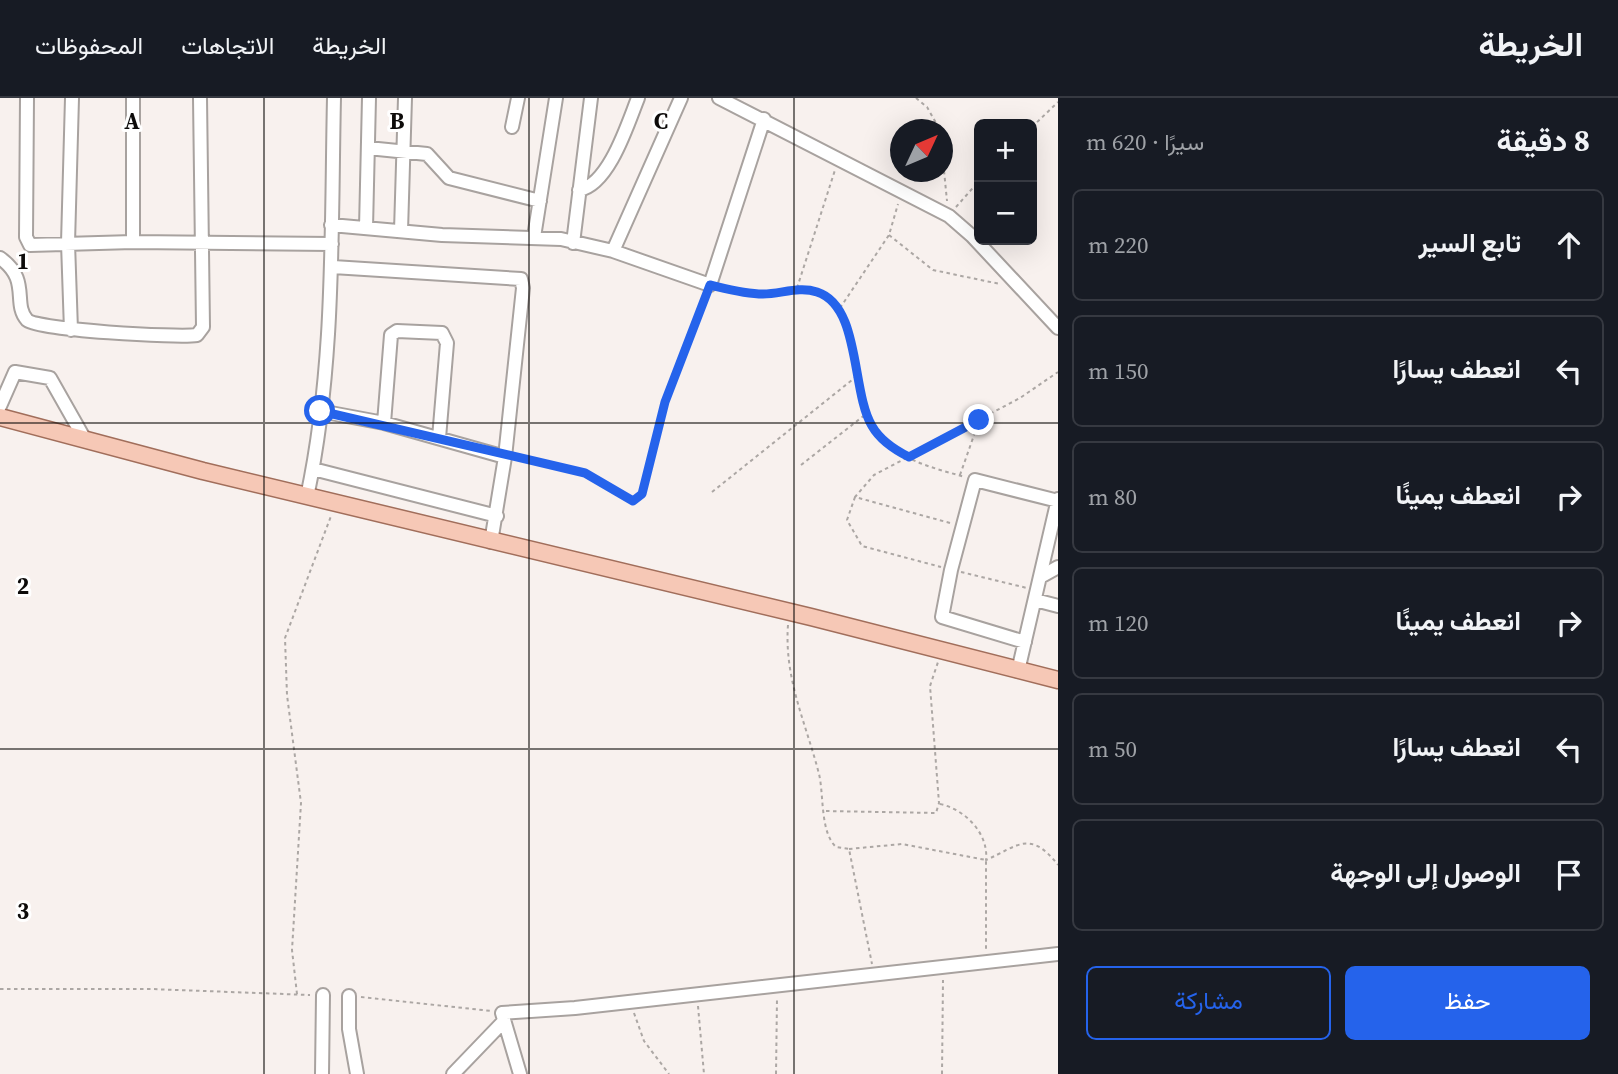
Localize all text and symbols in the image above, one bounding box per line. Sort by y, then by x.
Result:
text: الخريطة [1479,22,1583,67]
text: المحفوظات [35,29,143,62]
text: الاتجاهات [181,29,274,62]
text: الخريطة [312,29,387,62]
text: A [124,105,140,137]
text: B [390,105,405,137]
text: C [654,105,668,137]
north arrow [890,119,953,182]
map controls [974,119,1037,245]
button: + [974,119,1037,182]
text: 8 دقيقة [1497,120,1590,161]
text: سيرًا · 620 m [1086,126,1204,158]
button: − [974,182,1037,245]
text: تابع السير [1418,225,1521,261]
icon: ahead [1550,226,1588,264]
text: 220 m [1088,229,1149,261]
text: 1 [17,245,29,277]
text: انعطف يسارًا [1392,351,1521,387]
icon: left [1550,352,1588,390]
text: 150 m [1088,355,1149,387]
route start [304,395,335,426]
route end [963,404,994,435]
text: انعطف يمينًا [1396,477,1521,513]
icon: right [1550,478,1588,516]
text: 80 m [1088,481,1137,513]
text: 2 [17,570,29,602]
text: انعطف يمينًا [1396,603,1521,639]
icon: right [1550,604,1588,642]
text: 120 m [1088,607,1149,639]
text: انعطف يسارًا [1392,729,1521,765]
icon: left [1550,730,1588,768]
text: 50 m [1088,733,1137,765]
text: الوصول إلى الوجهة [1330,855,1521,891]
icon: arrive [1550,856,1588,894]
text: 3 [17,895,29,927]
button: مشاركة [1086,966,1331,1040]
button: حفظ [1345,966,1590,1040]

